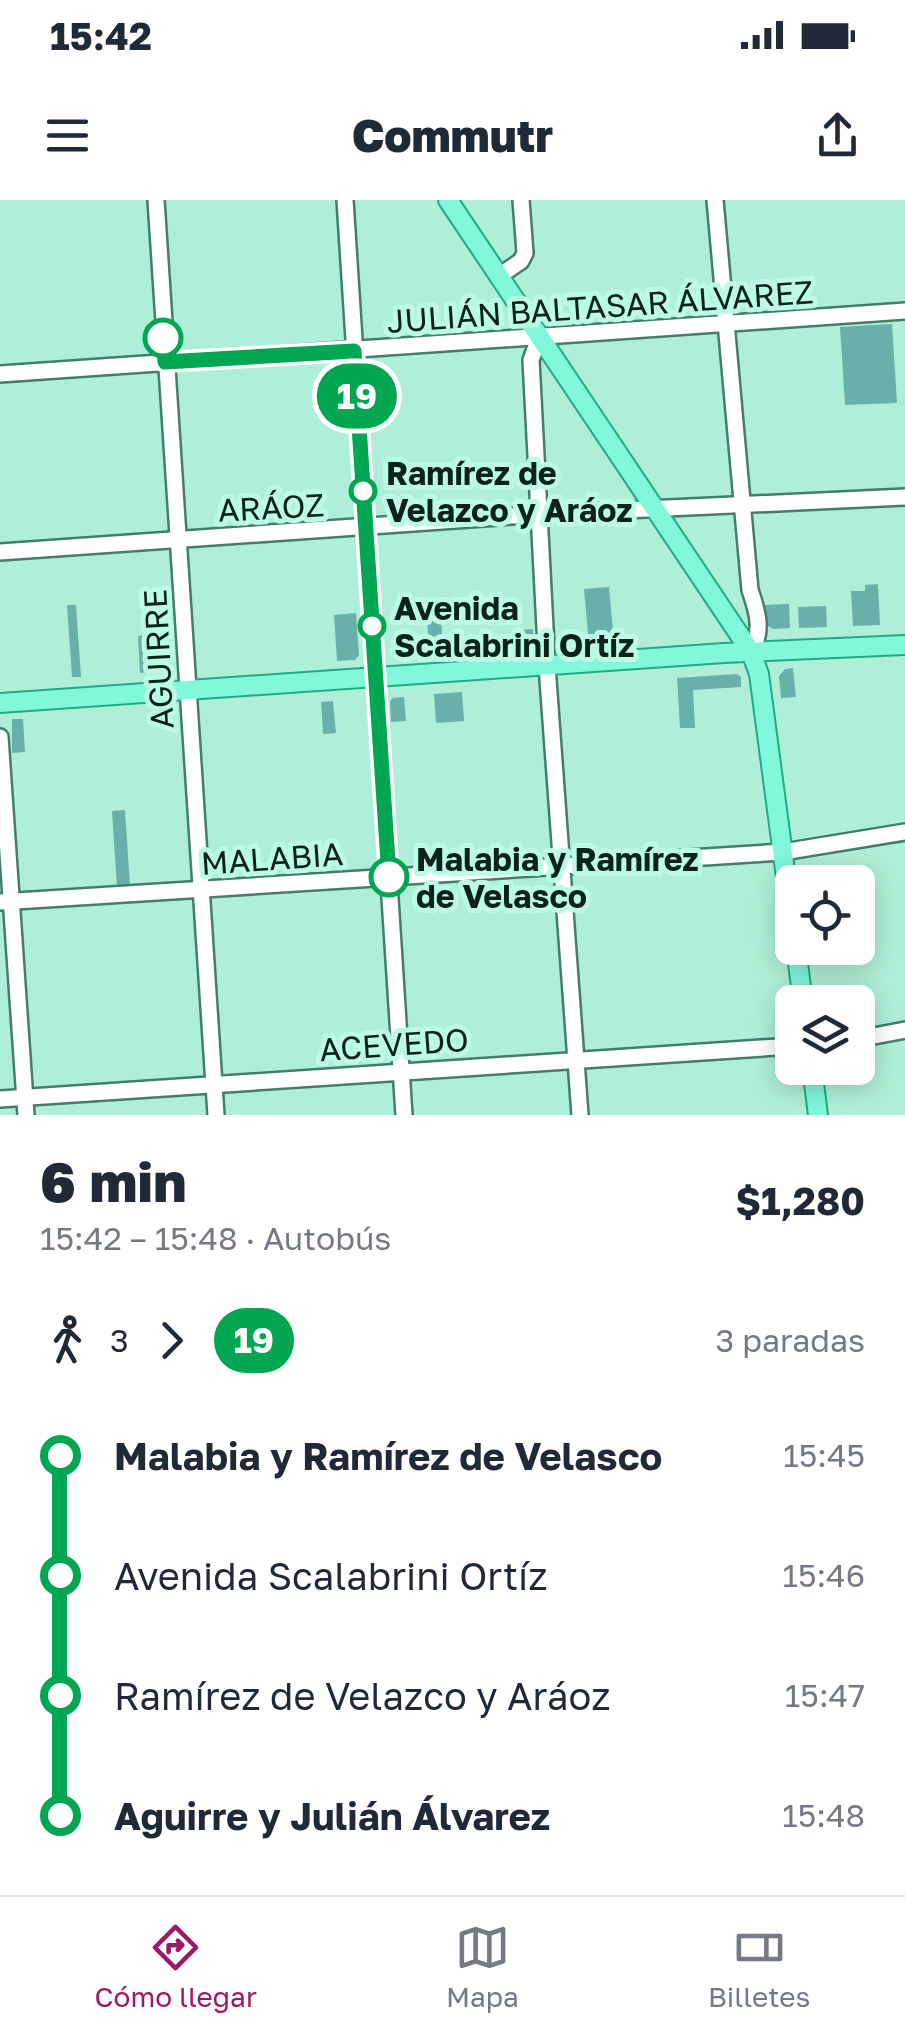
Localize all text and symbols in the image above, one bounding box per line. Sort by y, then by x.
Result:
text: 15:42 [50,13,152,58]
icon: menu [40,108,95,163]
text: Commutr [352,108,553,162]
icon: share [810,108,865,163]
street label: JULIÁN BALTASAR ÁLVAREZ [385,272,815,340]
unlabelled marker [144,319,182,357]
line badge: 19 [312,364,402,428]
text: 19 [337,375,377,417]
place label: Ramírez de Velazco y Aráoz [386,454,633,529]
marker: Ramírez de Velazco y Aráoz [350,478,376,504]
street label: ARÁOZ [217,485,325,529]
street label: AGUIRRE [135,588,181,730]
place label: Avenida Scalabrini Ortíz [394,589,634,664]
marker: Avenida Scalabrini Ortíz [359,613,385,639]
street label: MALABIA [200,834,344,882]
place label: Malabia y Ramírez de Velasco [416,840,699,915]
marker: Malabia y Ramírez de Velasco [370,858,408,896]
map controls [775,865,875,1085]
button: locate [775,865,875,965]
button: layers [775,985,875,1085]
street label: ACEVEDO [318,1020,470,1068]
text: 6 min [40,1148,186,1214]
text: $1,280 [736,1178,865,1223]
text: 15:42 – 15:48 · Autobús [40,1219,391,1257]
icon: walk [40,1313,95,1368]
icon: forward [144,1313,199,1368]
text: 19 [234,1319,274,1361]
text: 3 [110,1321,129,1359]
text: 3 paradas [716,1321,865,1359]
text: Malabia y Ramírez de Velasco [114,1433,662,1478]
text: 15:45 [783,1436,865,1474]
text: Avenida Scalabrini Ortíz [114,1553,548,1598]
text: 15:46 [782,1556,865,1594]
text: Ramírez de Velazco y Aráoz [114,1673,611,1718]
text: 15:47 [785,1676,865,1714]
text: Aguirre y Julián Álvarez [114,1793,550,1838]
text: 15:48 [782,1796,865,1834]
tab: Cómo llegar [95,1920,257,2013]
tab: Mapa [446,1920,519,2013]
tab: Billetes [708,1920,810,2013]

